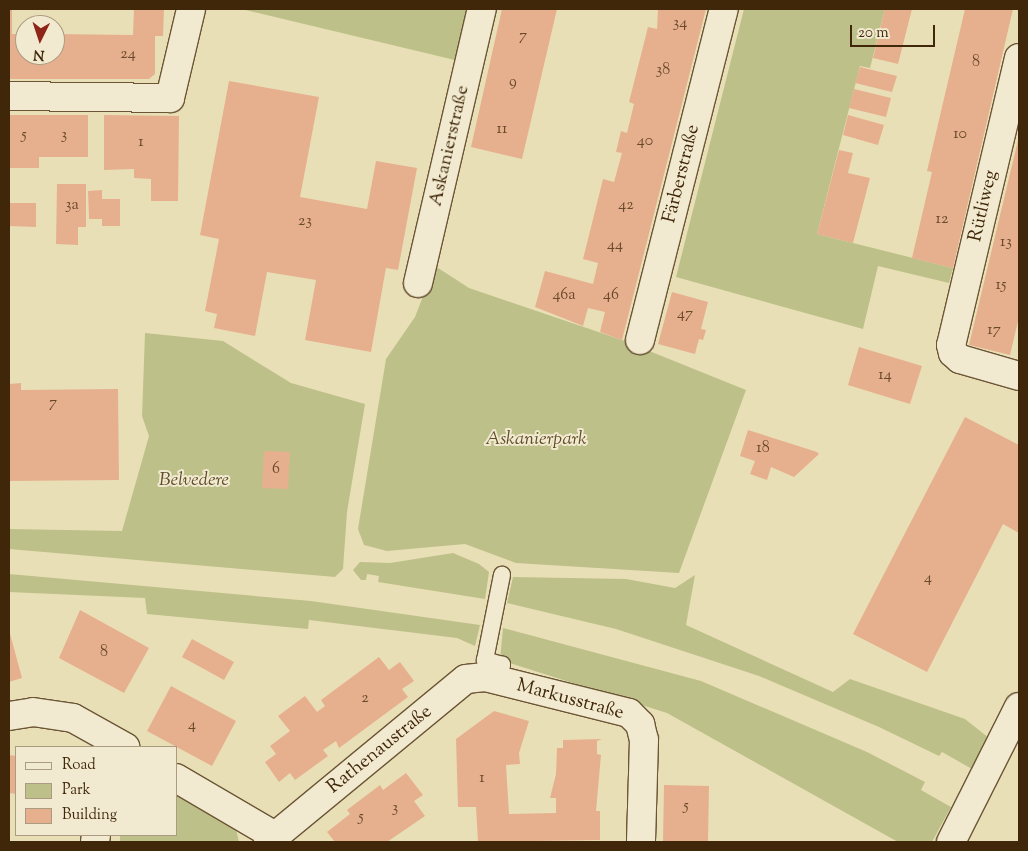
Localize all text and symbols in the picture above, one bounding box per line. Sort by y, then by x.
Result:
house number: 34 [673,14,687,34]
north arrow [15,15,65,65]
scale bar [853,15,938,47]
text: 20 m [858,23,889,44]
house number: 7 [519,27,527,47]
text: N [33,44,45,64]
house number: 24 [120,45,136,65]
house number: 8 [972,53,980,73]
house number: 38 [656,61,670,81]
house number: 9 [509,73,517,93]
street label: Askanierstraße [425,83,475,209]
house number: 11 [497,120,507,140]
street label: Färberstraße [659,122,705,226]
house number: 10 [953,125,967,145]
house number: 5 [21,126,27,146]
house number: 3 [61,126,67,146]
house number: 40 [637,132,653,152]
house number: 1 [138,133,144,153]
street label: Rütliweg [965,168,1003,244]
house number: 3a [65,196,79,216]
house number: 42 [618,196,634,216]
house number: 12 [936,210,948,230]
house number: 23 [298,212,312,232]
house number: 13 [1000,233,1012,253]
house number: 44 [607,236,623,256]
house number: 15 [996,276,1006,296]
house number: 46a [552,286,576,306]
house number: 46 [603,286,619,306]
house number: 47 [677,305,693,325]
house number: 17 [987,321,1001,341]
house number: 14 [878,366,892,386]
house number: 7 [49,394,57,414]
park label: Askanierpark [485,429,587,451]
house number: 18 [756,439,770,459]
house number: 6 [272,460,280,480]
park label: Belvedere [159,470,229,492]
house number: 4 [924,569,932,589]
house number: 8 [100,643,108,663]
street label: Markusstraße [514,675,626,725]
house number: 2 [361,689,369,709]
street label: Rathenaustraße [323,701,437,799]
house number: 4 [188,716,196,736]
legend [15,746,178,836]
text: Road [62,755,96,776]
house number: 1 [479,769,485,789]
text: Park [62,780,91,801]
house number: 5 [683,797,689,817]
house number: 3 [392,799,398,819]
text: Building [62,805,117,826]
house number: 5 [358,808,364,828]

